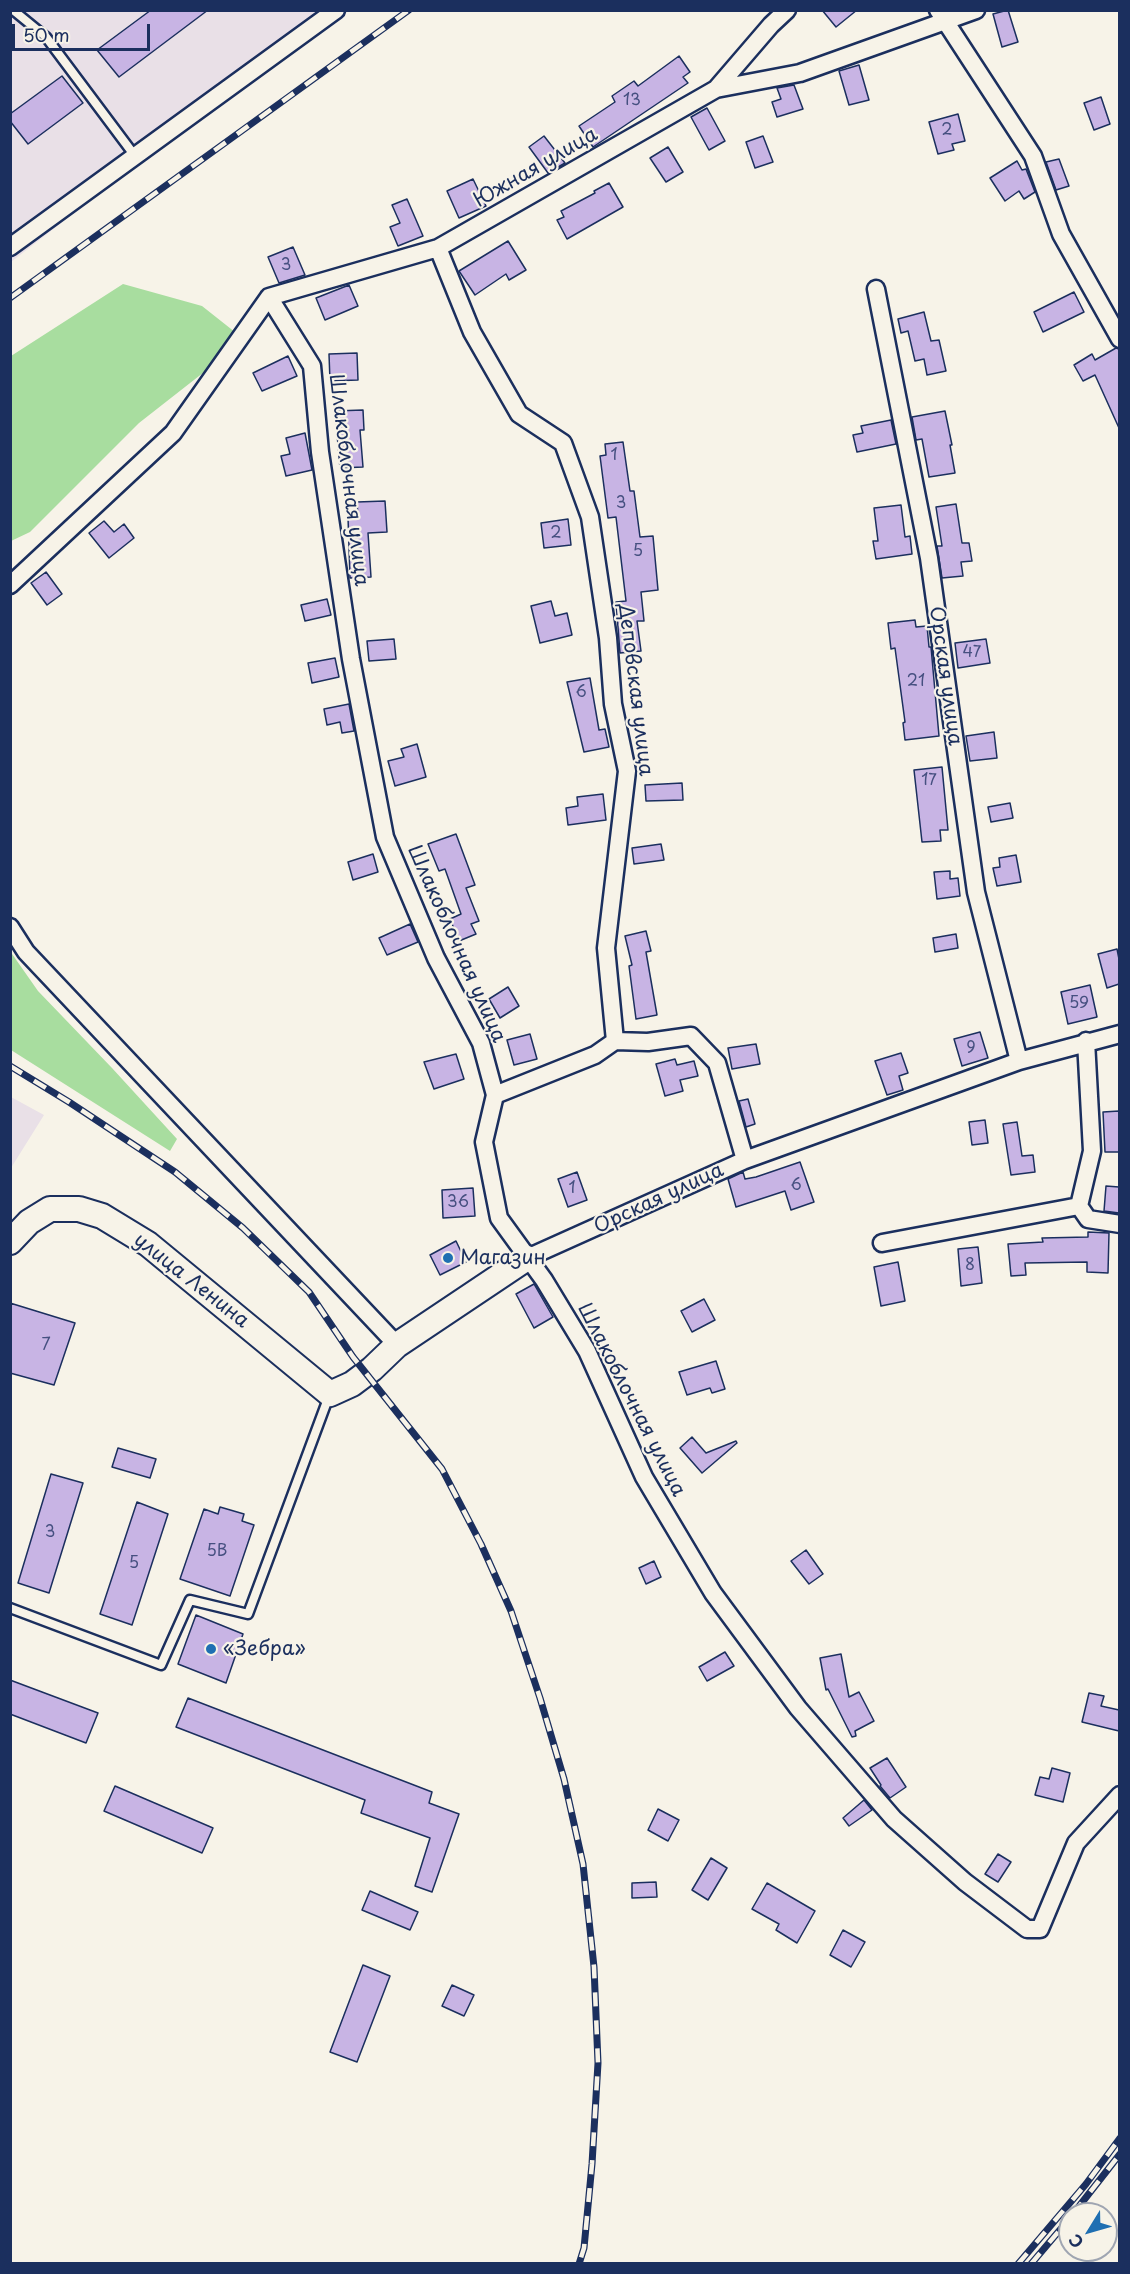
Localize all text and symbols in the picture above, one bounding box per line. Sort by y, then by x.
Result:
scale bar [15,12,153,50]
text: 50 m [23,21,70,48]
house number: 13 [623,91,641,111]
house number: 2 [941,121,953,141]
street label: Южная улица [470,123,602,213]
house number: 3 [281,256,291,276]
street label: Шлакоблочная улица [323,373,373,587]
house number: 1 [610,446,618,466]
house number: 3 [616,494,626,514]
house number: 2 [550,524,562,544]
house number: 5 [633,542,643,562]
street label: Деповская улица [613,603,657,777]
street label: Орская улица [923,605,967,747]
house number: 47 [963,643,981,663]
house number: 21 [907,672,925,692]
house number: 6 [575,683,587,703]
house number: 17 [921,771,937,791]
street label: Шлакоблочная улица [402,842,510,1046]
house number: 59 [1069,994,1089,1014]
house number: 9 [966,1039,976,1059]
street label: Орская улица [590,1158,728,1240]
house number: 6 [790,1176,802,1196]
house number: 1 [568,1179,576,1199]
house number: 36 [447,1193,469,1213]
street label: улица Ленина [128,1228,254,1334]
place label: Магазин [460,1246,546,1270]
marker: Магазин [441,1251,455,1265]
house number: 8 [965,1256,975,1276]
street label: Шлакоблочная улица [572,1299,690,1501]
house number: 7 [41,1336,51,1356]
house number: 3 [45,1523,55,1543]
house number: 5В [207,1542,227,1562]
house number: 5 [129,1554,139,1574]
place label: «Зебра» [223,1637,306,1661]
marker: «Зебра» [204,1642,218,1656]
north arrow [1058,2202,1118,2262]
text: С [1062,2230,1088,2254]

